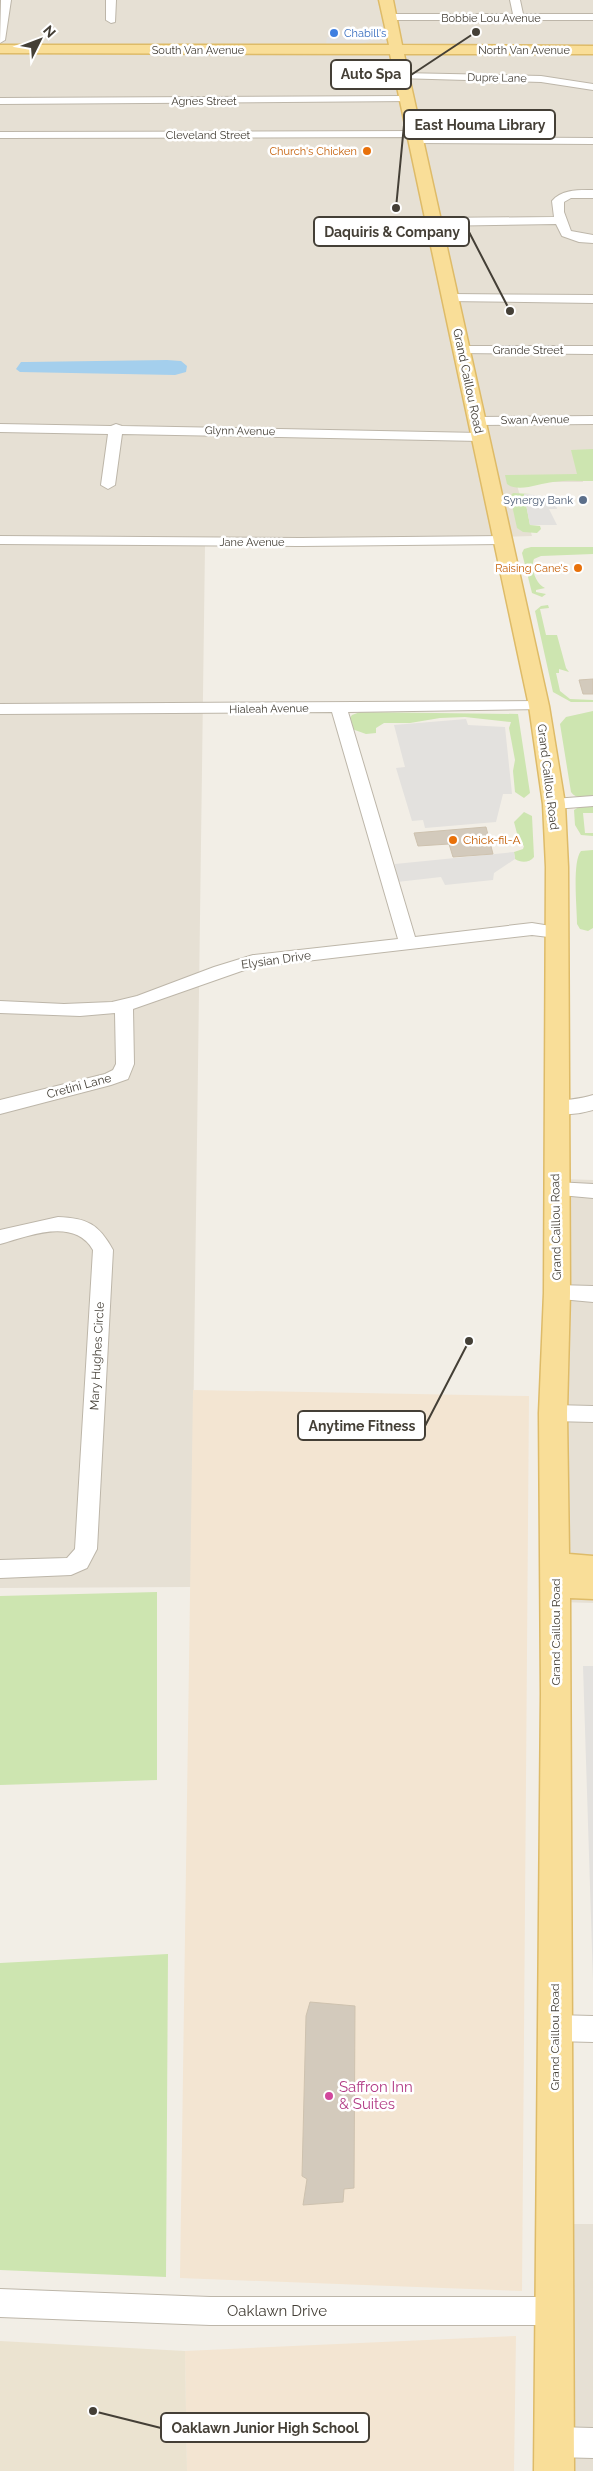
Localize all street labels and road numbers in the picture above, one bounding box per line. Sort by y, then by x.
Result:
street label: Bobbie Lou Avenue [441,12,541,25]
street label: South Van Avenue [152,44,245,57]
street label: North Van Avenue [478,44,570,57]
street label: Dupre Lane [467,71,527,85]
street label: Agnes Street [171,95,237,108]
street label: Cleveland Street [166,129,251,142]
street label: Grand Caillou Road [450,327,486,435]
street label: Grande Street [493,344,564,357]
street label: Swan Avenue [501,413,570,427]
street label: Glynn Avenue [205,424,276,438]
street label: Jane Avenue [219,536,285,549]
street label: Hialeah Avenue [229,702,309,716]
street label: Grand Caillou Road [535,723,561,831]
street label: Elysian Drive [240,948,312,972]
street label: Cretini Lane [45,1071,113,1101]
street label: Grand Caillou Road [548,1173,564,1281]
street label: Mary Hughes Circle [87,1301,107,1411]
street label: Grand Caillou Road [549,1579,563,1685]
street label: Grand Caillou Road [548,1984,562,2090]
street label: Oaklawn Drive [227,2302,327,2320]

